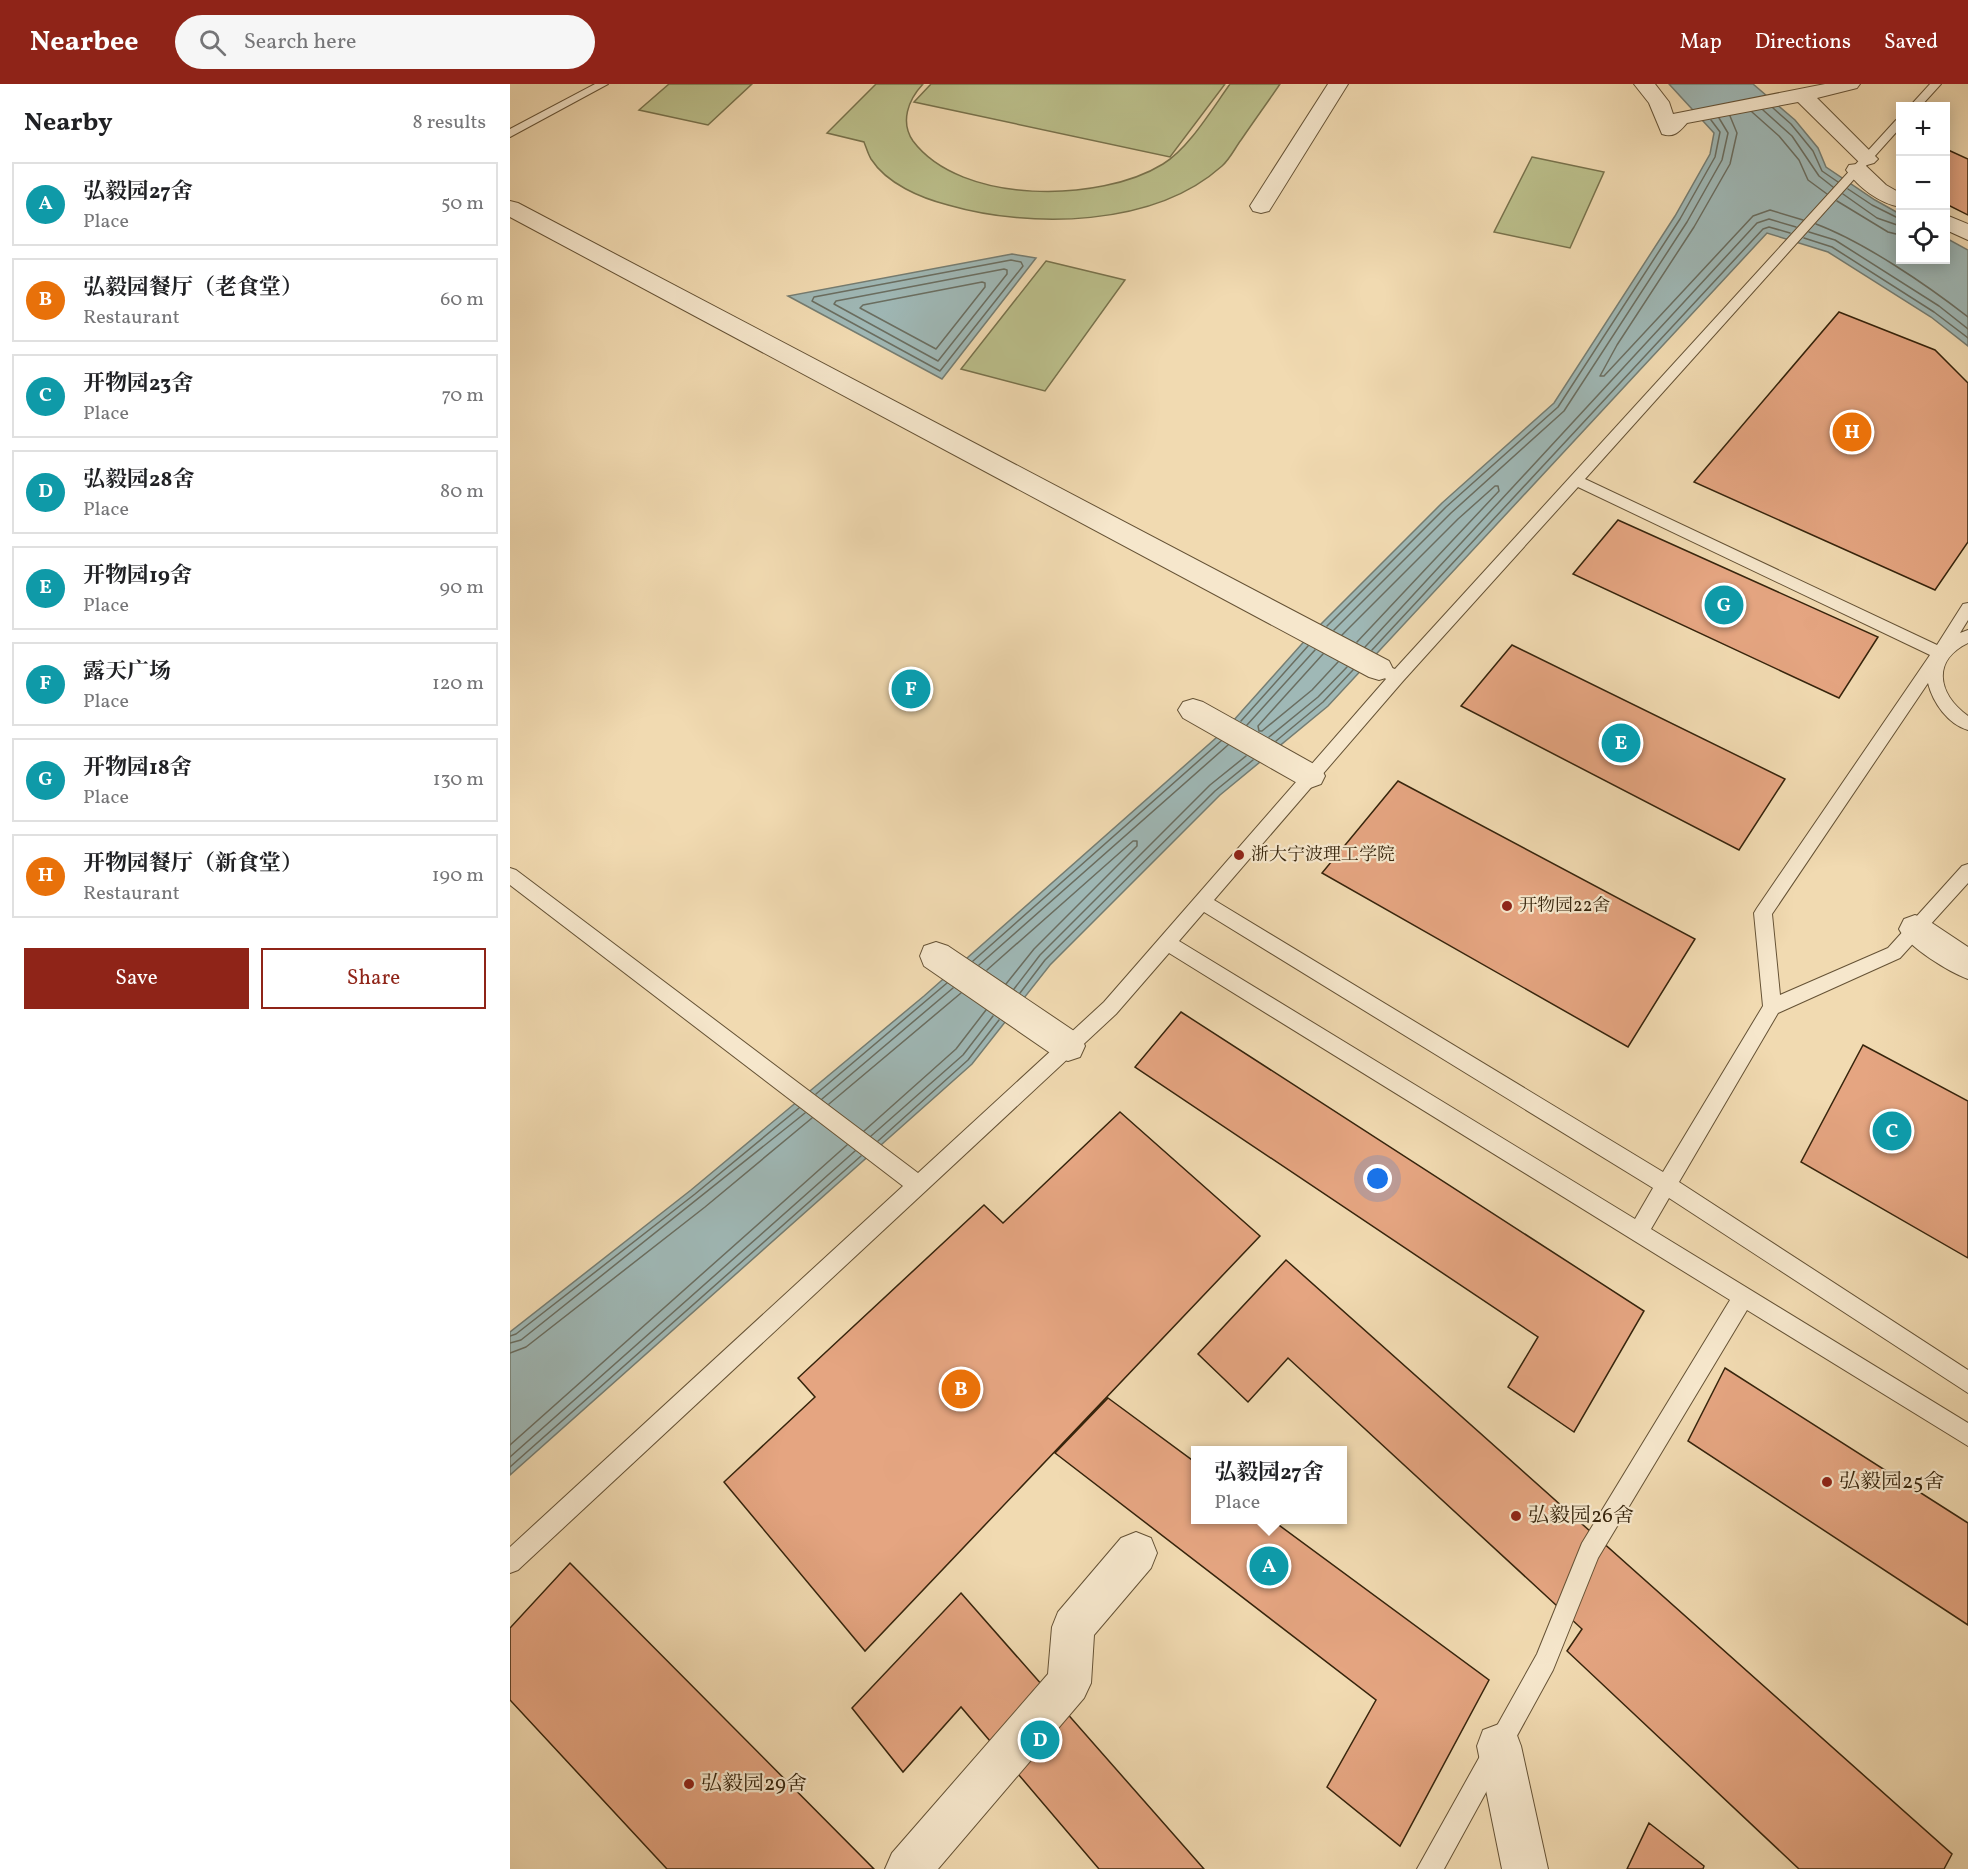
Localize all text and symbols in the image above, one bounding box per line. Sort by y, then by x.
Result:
search box [175,15,595,69]
text: Nearbee [30,23,139,62]
icon: search [196,26,229,59]
text: Search here [244,27,356,58]
text: Map [1680,28,1722,57]
text: Directions [1755,28,1851,57]
text: Saved [1884,28,1938,57]
map controls [1896,102,1950,264]
button: + [1896,102,1950,156]
text: Nearby [24,105,113,141]
text: 8 results [413,109,486,137]
button: − [1896,156,1950,210]
text: 弘毅园27舍 [83,177,193,208]
text: A [38,190,53,218]
text: 50 m [441,190,484,218]
text: Place [83,208,129,236]
button: locate [1896,210,1950,264]
text: 弘毅园餐厅（老食堂） [83,273,303,304]
text: B [39,286,52,314]
text: 60 m [440,286,484,314]
text: Restaurant [83,304,180,332]
text: 开物园23舍 [83,369,193,400]
text: C [39,382,52,410]
text: 70 m [441,382,484,410]
text: Place [83,400,129,428]
pin: H [1832,410,1872,454]
text: 弘毅园28舍 [83,465,194,496]
text: D [38,478,53,506]
text: 80 m [440,478,484,506]
text: Place [83,496,129,524]
text: 开物园19舍 [83,561,192,592]
text: E [39,574,52,602]
text: 90 m [440,574,484,602]
pin: G [1704,582,1744,628]
text: Place [83,592,129,620]
text: 露天广场 [83,657,171,688]
pin: F [892,666,930,712]
text: F [40,670,51,698]
text: 120 m [432,670,484,698]
text: Place [83,688,129,716]
pin: E [1602,720,1640,766]
text: 开物园18舍 [83,753,192,784]
text: G [38,766,53,794]
text: 130 m [433,766,484,794]
text: Place [83,784,129,812]
place label: 浙大宁波理工学院 [1251,843,1395,868]
marker: 浙大宁波理工学院 [1232,848,1246,862]
text: 开物园餐厅（新食堂） [83,849,303,880]
text: H [38,862,53,890]
text: 190 m [432,862,484,890]
text: Restaurant [83,880,180,908]
place label: 开物园22舍 [1519,894,1610,919]
marker: 开物园22舍 [1500,899,1514,913]
button: Save [24,948,249,1009]
button: Share [261,948,486,1009]
pin: C [1872,1108,1912,1154]
your location [1363,1164,1392,1193]
pin: B [942,1366,980,1412]
popup [1191,1446,1347,1524]
text: 弘毅园27舍 [1214,1458,1324,1489]
place label: 弘毅园25舍 [1839,1468,1944,1497]
marker: 弘毅园25舍 [1820,1475,1834,1489]
text: Place [1214,1489,1260,1517]
place label: 弘毅园26舍 [1528,1502,1634,1531]
marker: 弘毅园26舍 [1509,1509,1523,1523]
pin: A [1250,1544,1288,1588]
pin: D [1020,1718,1060,1762]
place label: 弘毅园29舍 [701,1770,807,1799]
marker: 弘毅园29舍 [682,1777,696,1791]

